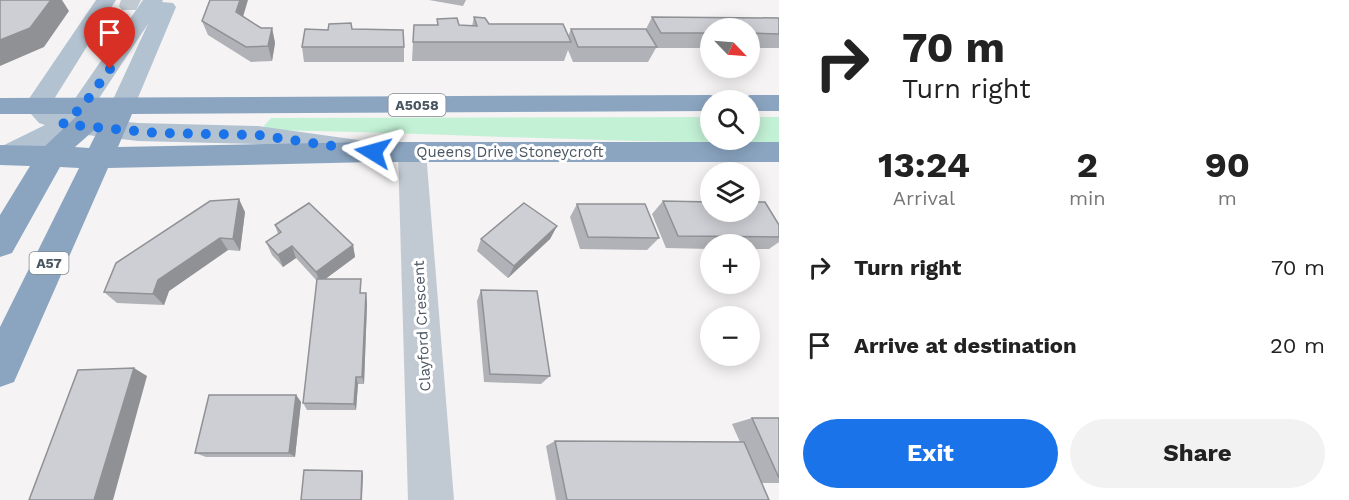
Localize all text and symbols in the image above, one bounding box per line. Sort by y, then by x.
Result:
pin [84,7,135,69]
icon: arrive [93,16,126,49]
north arrow [700,18,760,78]
map controls [700,18,760,366]
text: 70 m [902,23,1005,72]
icon: right [803,24,881,102]
text: Turn right [902,73,1031,105]
button: search [700,90,760,150]
road number: A5058 [388,94,446,116]
position arrow [341,120,405,184]
street label: Queens Drive Stoneycroft [416,143,604,161]
text: 13:24 [878,144,970,186]
text: 2 [1077,144,1098,186]
text: 90 [1205,144,1250,186]
button: layers [700,162,760,222]
text: Arrival [893,186,955,210]
text: min [1069,186,1106,210]
text: m [1218,186,1237,210]
button: + [700,234,760,294]
icon: right [803,251,836,284]
road number: A57 [29,252,68,274]
text: Turn right [854,255,961,280]
text: 70 m [1271,255,1325,280]
street label: Clayford Crescent [410,259,434,392]
button: − [700,306,760,366]
icon: arrive [803,329,836,362]
text: Arrive at destination [854,333,1077,358]
text: 20 m [1270,333,1325,358]
button: Exit [803,419,1058,488]
button: Share [1070,419,1325,488]

